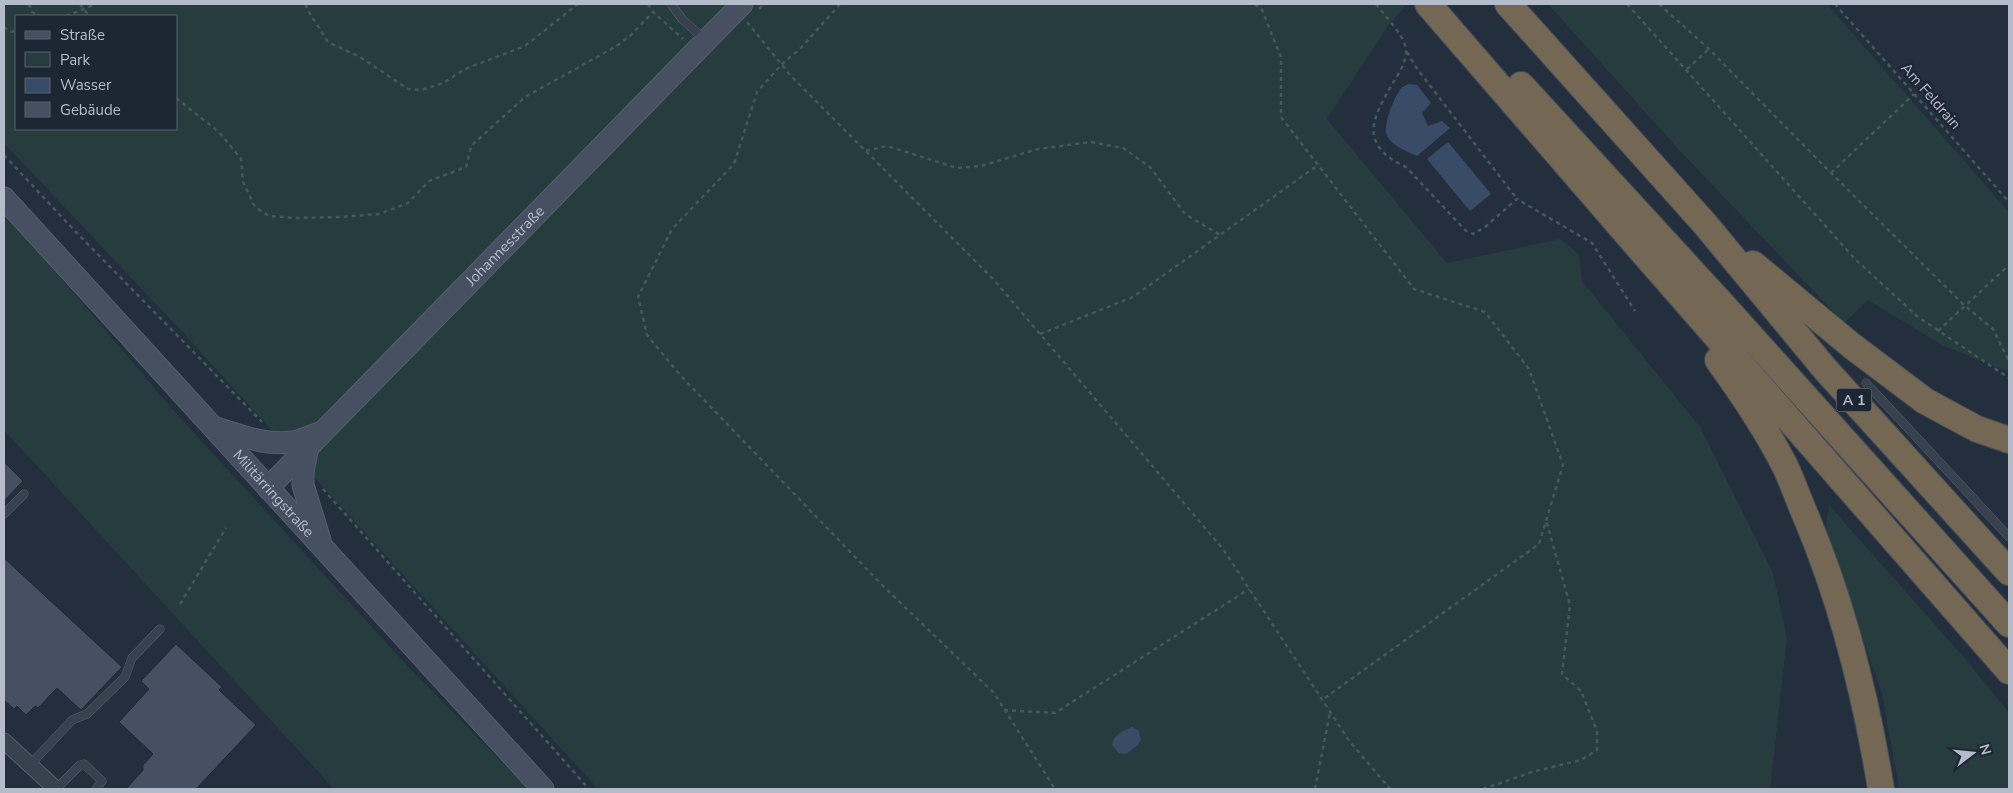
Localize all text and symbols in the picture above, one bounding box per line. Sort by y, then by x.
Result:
legend [15,15,178,130]
text: Straße [60,25,105,45]
text: Park [60,50,90,70]
street label: Am Feldrain [1897,59,1965,133]
text: Wasser [60,75,112,95]
text: Gebäude [60,100,121,120]
street label: Johannesstraße [461,201,549,291]
road number: A 1 [1836,388,1872,412]
street label: Militärringstraße [228,445,319,542]
north arrow [1948,728,1998,778]
text: N [1974,742,1996,757]

